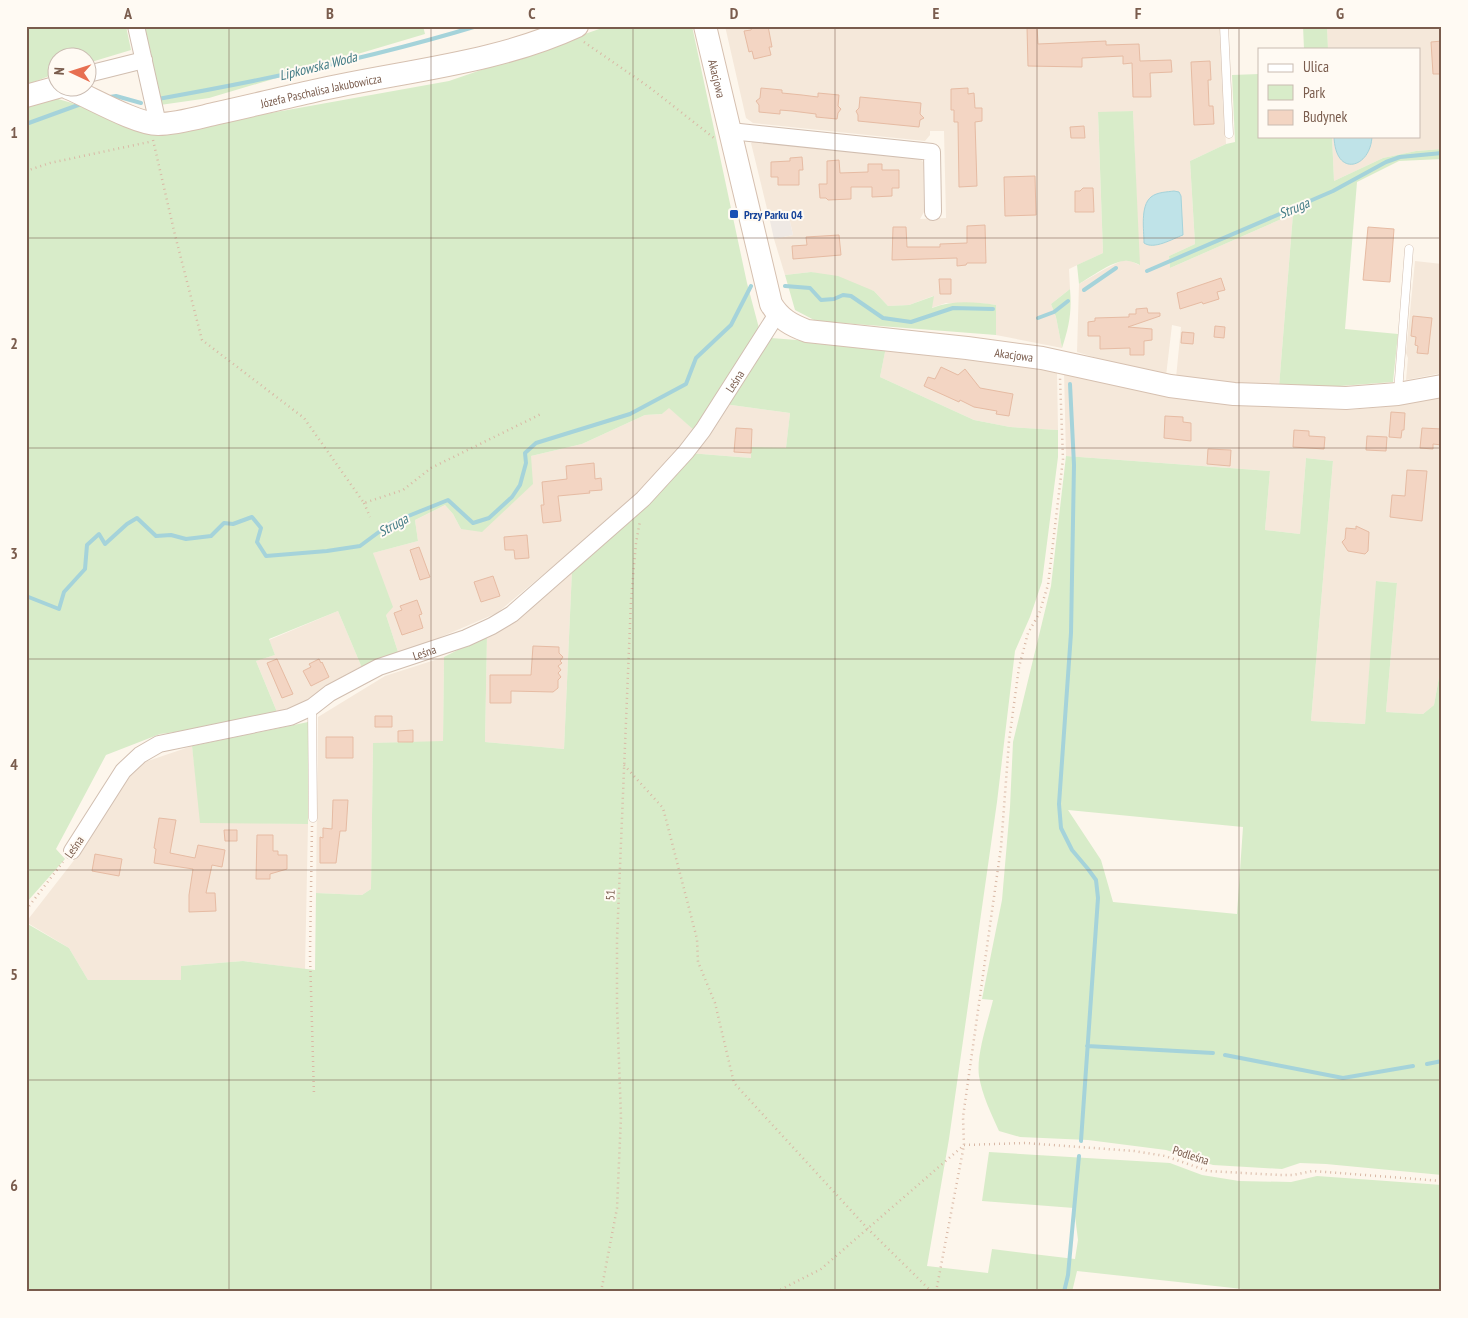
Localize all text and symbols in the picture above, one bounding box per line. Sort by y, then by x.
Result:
text: A [123,3,133,23]
text: B [326,3,334,23]
text: C [528,3,536,23]
text: D [730,3,739,23]
text: E [933,3,940,23]
text: F [1135,3,1142,23]
text: G [1336,3,1344,23]
water label: Lipkowska Woda [277,47,360,84]
north arrow [48,48,98,98]
legend [1258,48,1420,138]
text: Ulica [1303,57,1329,76]
street label: Akacjowa [706,58,729,99]
text: N [50,67,68,75]
street label: Józefa Paschalisa Jakubowicza [258,70,383,111]
text: Park [1303,83,1325,102]
text: Budynek [1303,107,1347,126]
text: 1 [10,122,18,142]
water label: Struga [1276,193,1313,222]
place label: Przy Parku 04 [744,207,803,222]
marker: Przy Parku 04 [728,208,740,220]
text: 2 [10,333,18,353]
street label: Akacjowa [994,344,1034,364]
street label: Leśna [722,367,747,395]
water label: Struga [375,509,412,540]
text: 3 [10,543,18,563]
street label: Leśna [411,641,438,663]
text: 4 [10,754,18,774]
street label: Leśna [61,833,87,861]
street label: 51 [602,889,618,901]
text: 5 [10,964,18,984]
street label: Podleśna [1171,1142,1211,1168]
text: 6 [10,1175,18,1195]

